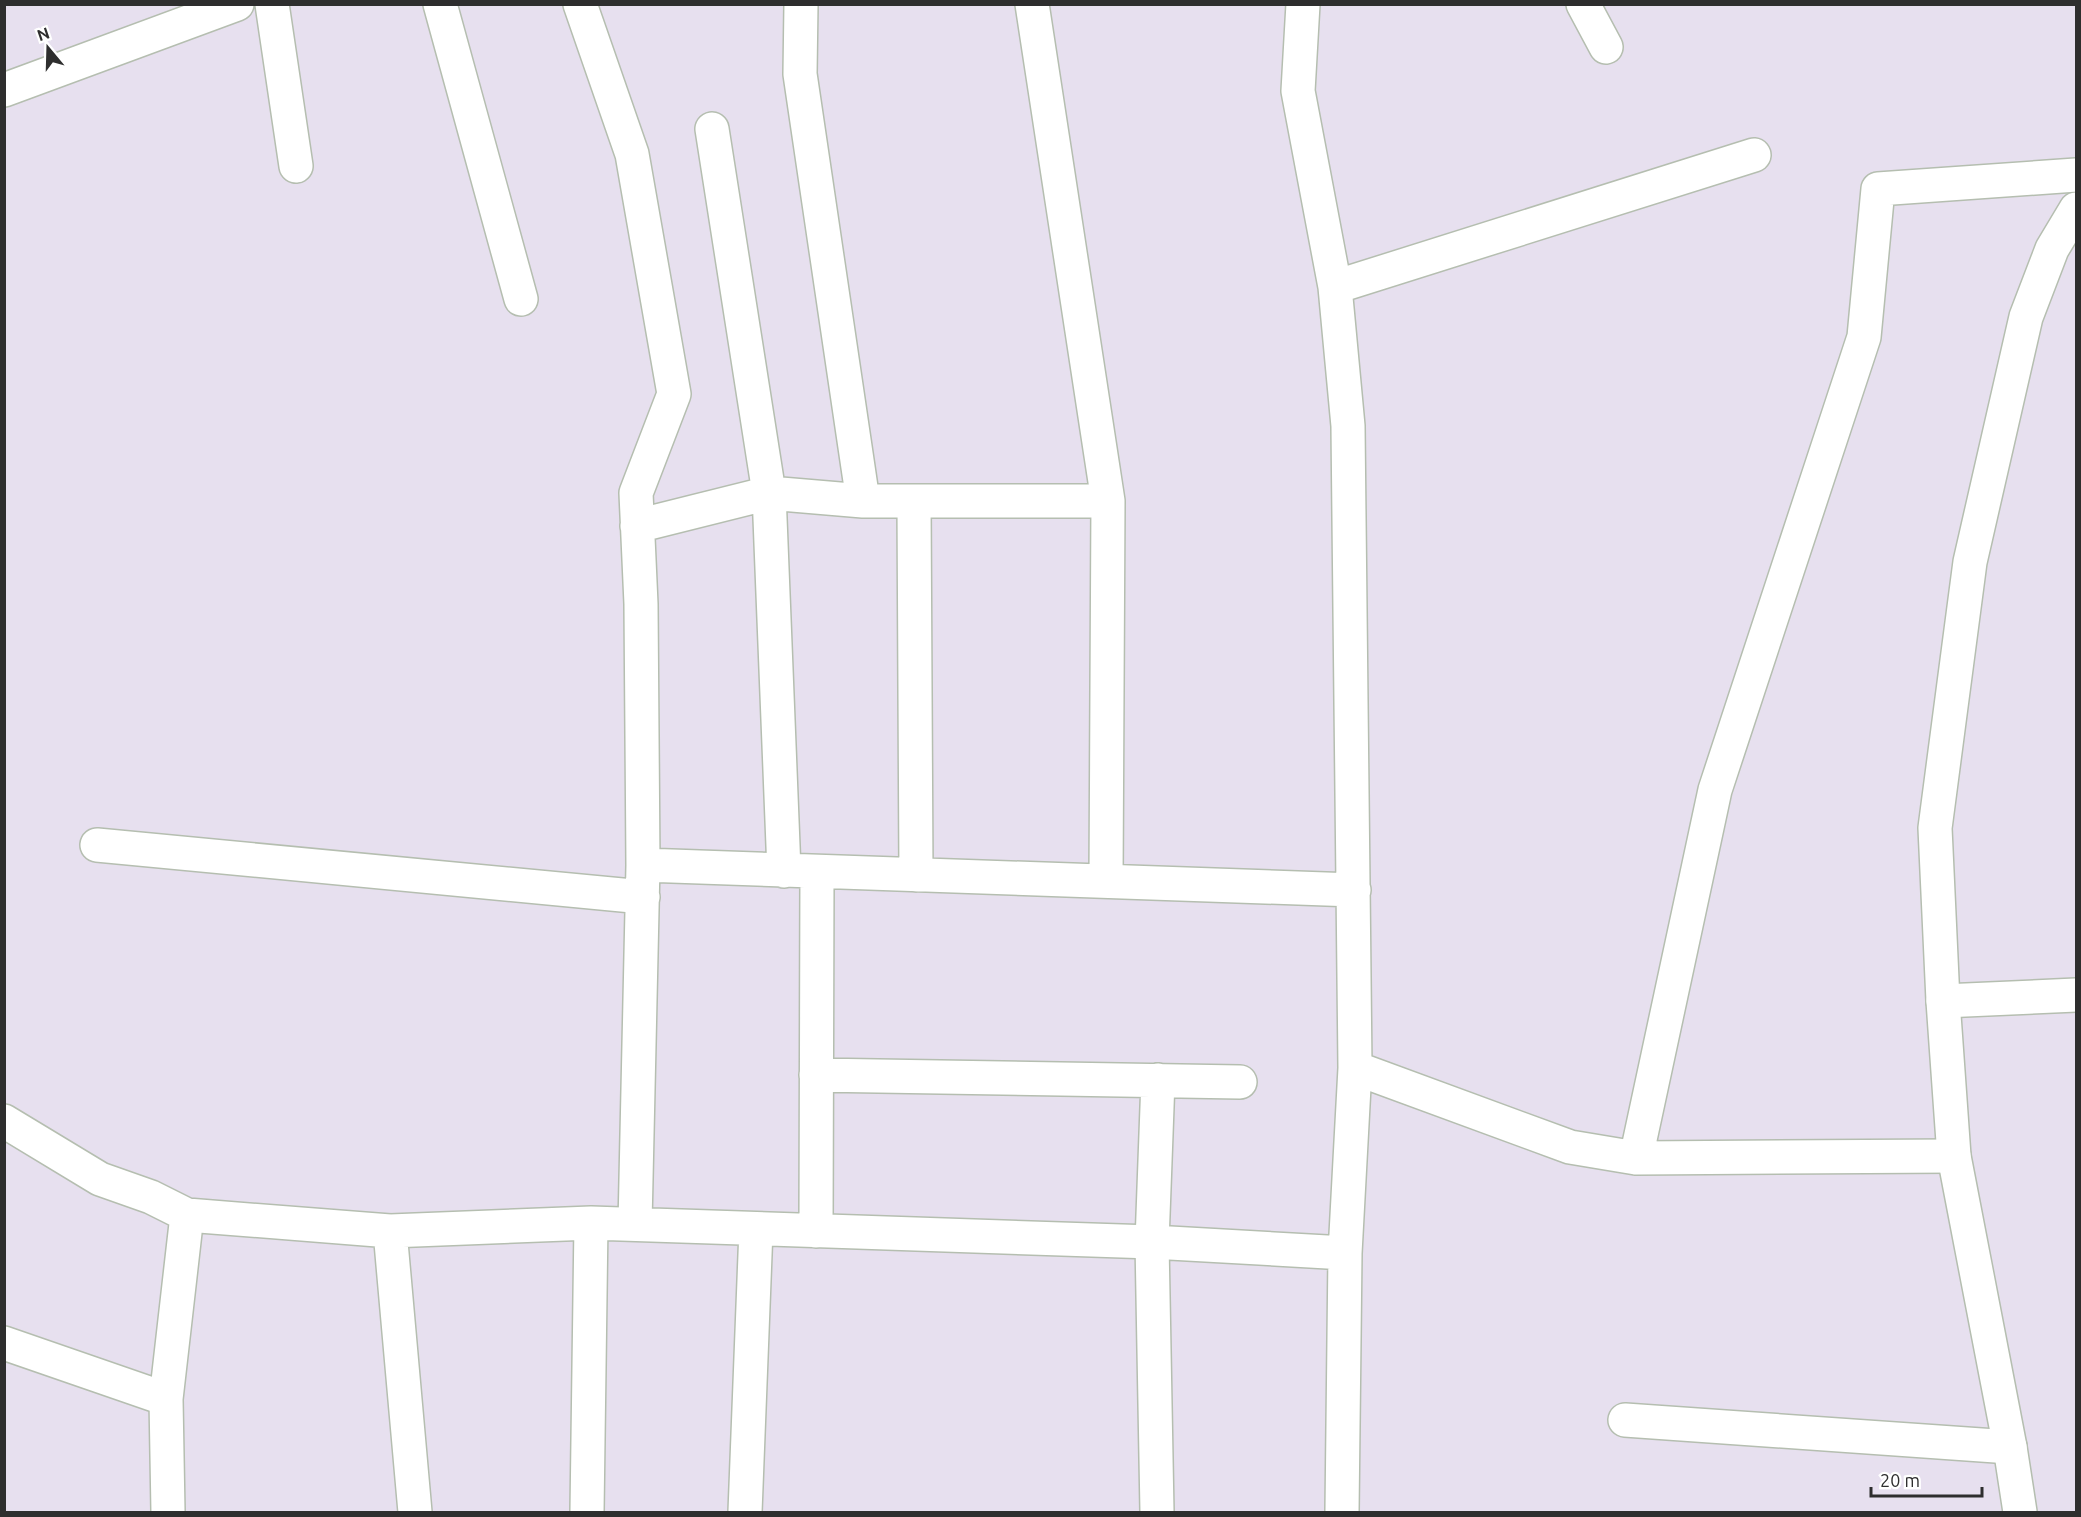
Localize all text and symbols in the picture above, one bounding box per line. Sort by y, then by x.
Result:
north arrow [18,18,78,78]
text: N [35,23,52,44]
scale bar [1871,1460,1982,1498]
text: 20 m [1880,1470,1920,1490]

